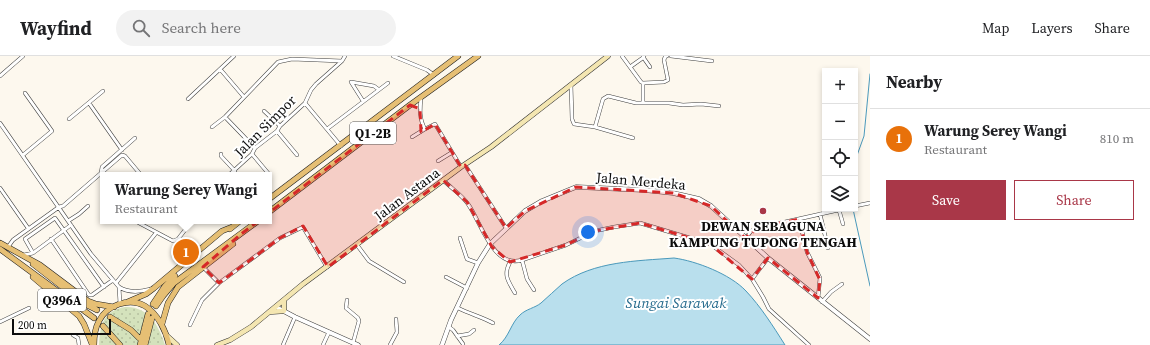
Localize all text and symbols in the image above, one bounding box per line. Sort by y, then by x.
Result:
search box [116,10,396,46]
text: Wayfind [20,15,92,41]
icon: search [130,17,152,39]
text: Search here [162,17,241,38]
text: Map [982,18,1009,38]
text: Layers [1031,18,1073,38]
text: Share [1095,18,1130,38]
map controls [822,68,858,212]
button: + [822,68,858,104]
text: Nearby [886,70,942,94]
street label: Jalan Simpor [229,90,301,162]
button: − [822,104,858,140]
text: Warung Serey Wangi [924,120,1067,141]
road number: Q1-2B [350,122,396,144]
text: 1 [895,130,903,147]
text: 810 m [1100,130,1134,147]
button: locate [822,140,858,176]
text: Restaurant [924,141,987,158]
street label: Jalan Astana [369,162,445,226]
street label: Jalan Merdeka [594,167,687,195]
popup [100,172,272,224]
button: layers [822,176,858,212]
text: Warung Serey Wangi [115,179,257,200]
button: Save [886,180,1006,220]
button: Share [1014,180,1134,220]
text: Restaurant [115,200,178,217]
marker: DEWAN SEBAGUNA KAMPUNG TUPONG TENGAH [758,206,768,216]
place label: DEWAN SEBAGUNA KAMPUNG TUPONG TENGAH [669,216,857,252]
your location [578,222,598,242]
pin: 1 [173,237,199,267]
road number: Q396A [38,289,86,311]
water label: Sungai Sarawak [626,292,727,313]
scale bar [12,317,111,336]
text: 200 m [18,318,47,333]

